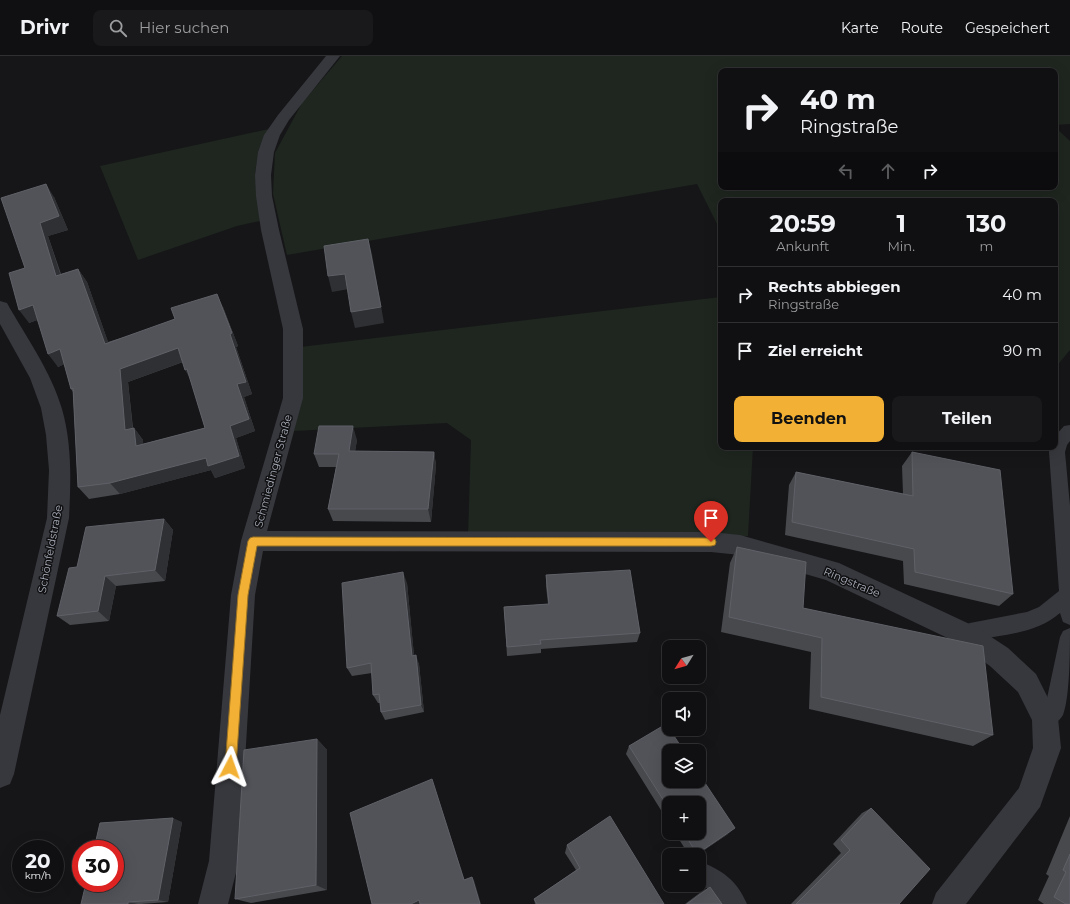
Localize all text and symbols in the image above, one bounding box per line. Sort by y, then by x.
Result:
search box [93,10,373,46]
text: Drivr [20,16,69,39]
icon: search [107,17,129,39]
text: Hier suchen [139,18,229,37]
text: Karte [841,19,879,37]
text: Route [901,19,943,37]
text: Gespeichert [965,19,1050,37]
text: 40 m [800,82,876,116]
icon: right [734,84,786,136]
text: Ringstraße [800,116,898,138]
icon: left [835,160,857,182]
icon: ahead [877,160,899,182]
icon: right [919,160,941,182]
text: 20:59 [770,209,836,238]
text: 1 [896,209,906,238]
text: 130 [966,209,1006,238]
text: Ankunft [776,238,829,254]
text: Min. [887,238,915,254]
text: m [980,238,993,254]
text: Rechts abbiegen [768,277,901,296]
icon: right [734,284,756,306]
text: 40 m [1002,285,1042,304]
text: Ringstraße [768,296,839,312]
icon: arrive [734,340,756,362]
text: Ziel erreicht [768,341,863,360]
text: 90 m [1003,341,1042,360]
button: Beenden [734,396,884,442]
button: Teilen [892,396,1042,442]
street label: Schmiedinger Straße [251,413,295,529]
pin [694,501,728,542]
street label: Schönfeldstraße [35,503,65,594]
icon: arrive [700,507,722,529]
street label: Ringstraße [822,564,883,600]
north arrow [662,640,706,684]
map controls [662,640,706,892]
button: sound [662,692,706,736]
button: layers [662,744,706,788]
position arrow [209,746,251,788]
button: + [662,796,706,840]
speed limit sign: 30 [72,840,124,892]
button: − [662,848,706,892]
text: 20 [25,849,51,873]
text: km/h [25,869,51,882]

